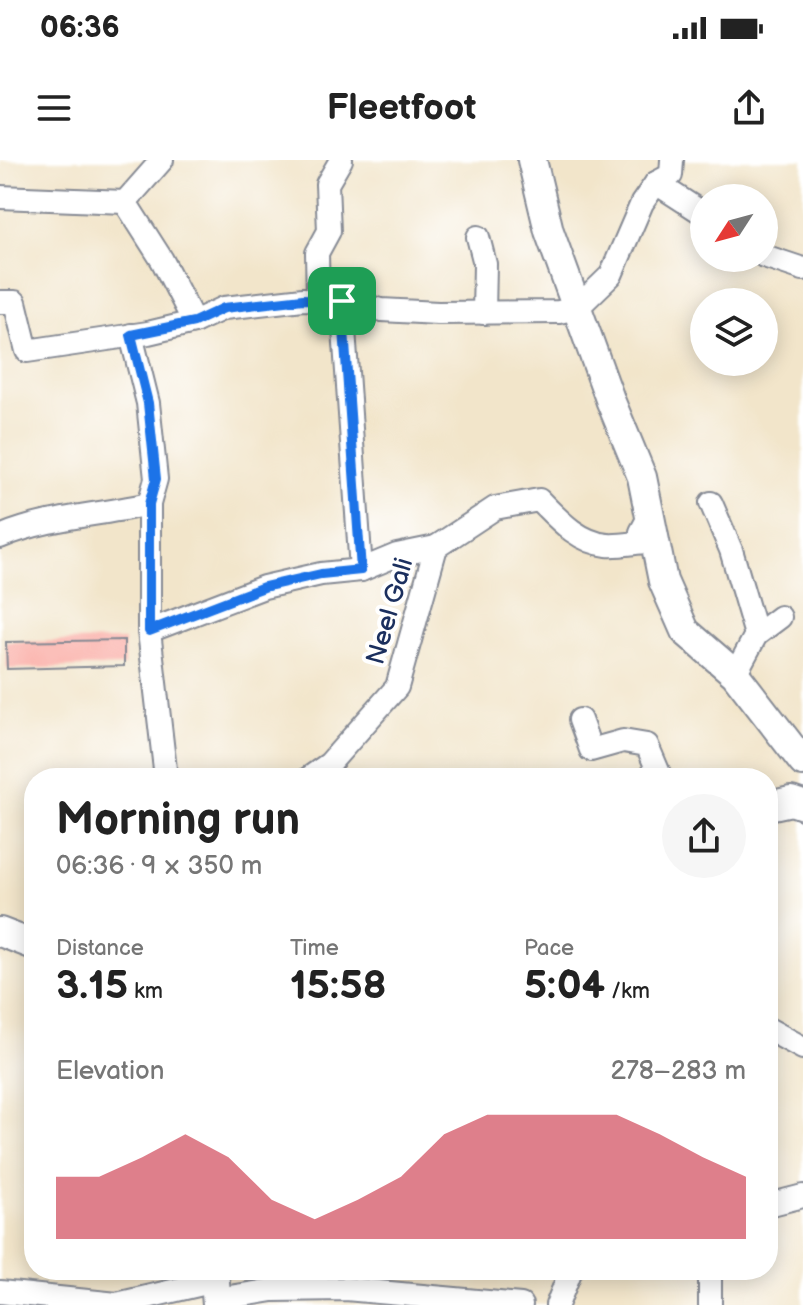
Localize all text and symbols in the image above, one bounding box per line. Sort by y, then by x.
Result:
text: 06:36 [40,10,120,46]
icon: menu [32,86,76,130]
icon: share [727,86,771,130]
text: Fleetfoot [327,87,476,130]
north arrow [690,184,778,272]
map controls [690,184,778,376]
pin [308,267,376,335]
icon: arrive [320,279,364,323]
button: layers [690,288,778,376]
street label: Neel Gali [360,555,420,668]
text: Morning run [56,794,300,847]
button: share [662,794,746,878]
text: 06:36 · 9 × 350 m [56,851,262,882]
text: Distance [56,935,144,962]
text: Time [290,935,339,962]
text: Pace [524,935,574,962]
text: 3.15 [56,962,128,1010]
text: 15:58 [290,962,387,1010]
text: 5:04 [524,962,605,1010]
text: km [128,978,163,1005]
text: /km [605,978,650,1005]
text: Elevation [56,1056,164,1087]
text: 278–283 m [611,1056,746,1087]

